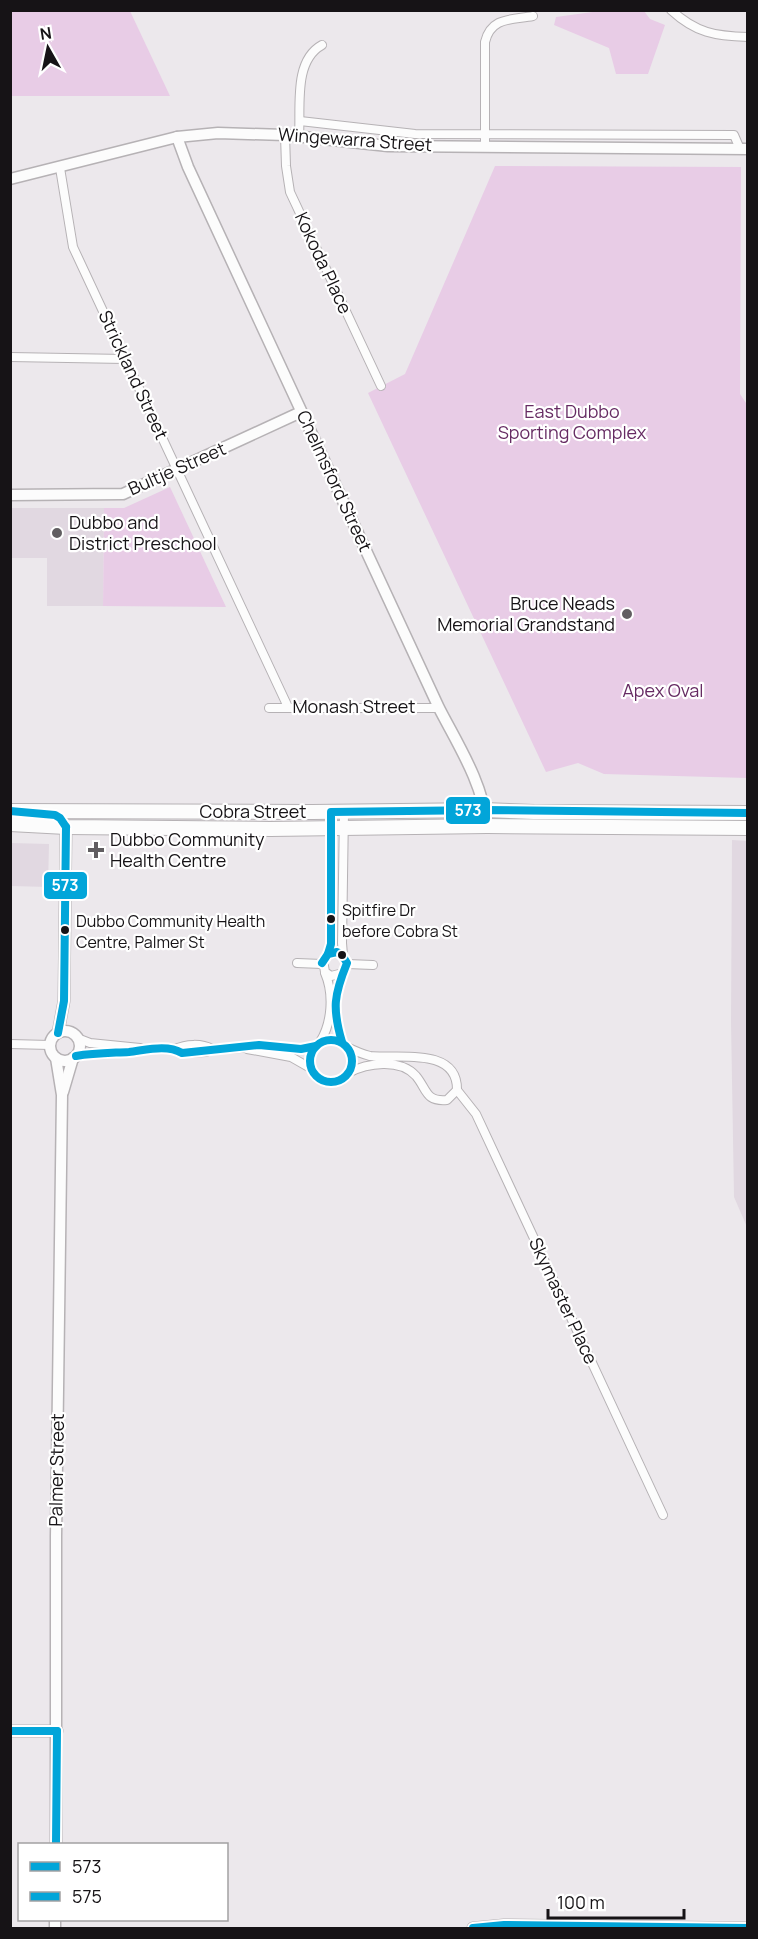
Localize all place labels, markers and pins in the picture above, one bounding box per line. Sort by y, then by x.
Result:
place label: Dubbo and District Preschool [69,510,217,555]
marker: Dubbo and District Preschool [50,526,64,540]
place label: Bruce Neads Memorial Grandstand [437,591,615,636]
marker: Bruce Neads Memorial Grandstand [620,607,634,621]
place label: Dubbo Community Health Centre [110,827,265,872]
marker: Dubbo Community Health Centre [87,841,105,859]
place label: Spitfire Dr before Cobra St [342,899,458,942]
place label: Dubbo Community Health Centre, Palmer St [76,910,265,953]
marker: Spitfire Dr before Cobra St [325,913,337,925]
marker: Dubbo Community Health Centre, Palmer St [59,924,71,936]
unlabelled marker [336,949,348,961]

